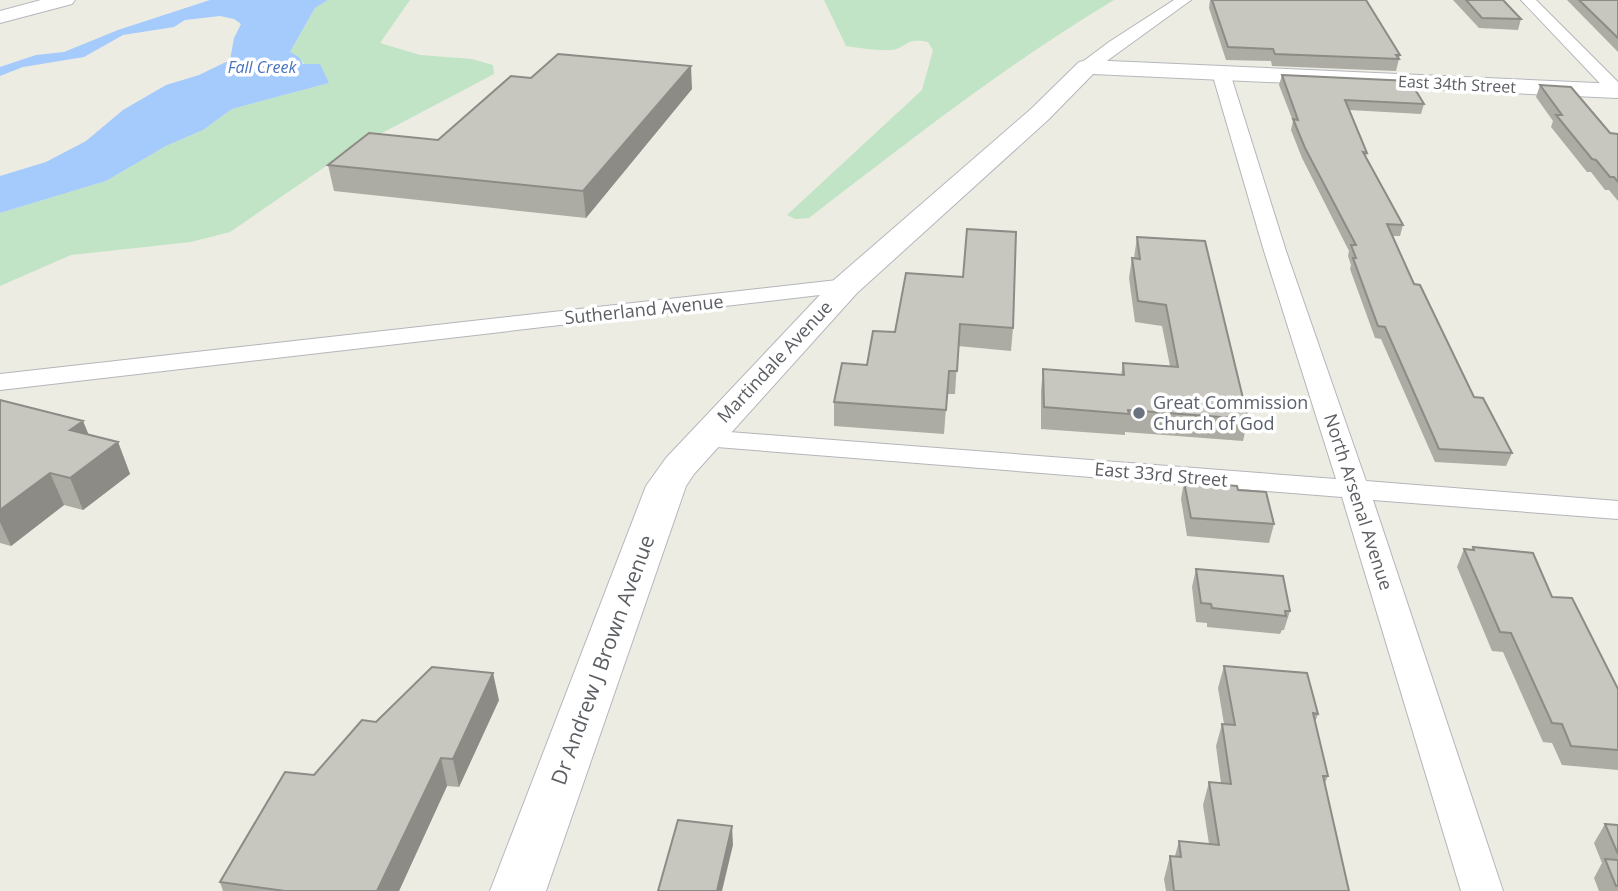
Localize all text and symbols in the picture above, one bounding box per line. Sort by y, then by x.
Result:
water label: Fall Creek [228,56,297,78]
street label: East 34th Street [1398,70,1517,98]
street label: Sutherland Avenue [563,289,725,329]
street label: Martindale Avenue [711,295,837,427]
place label: Great Commission Church of God [1153,390,1308,435]
marker: Great Commission Church of God [1131,405,1147,421]
street label: North Arsenal Avenue [1319,410,1399,593]
street label: East 33rd Street [1094,456,1229,492]
street label: Dr Andrew J Brown Avenue [544,531,660,788]

